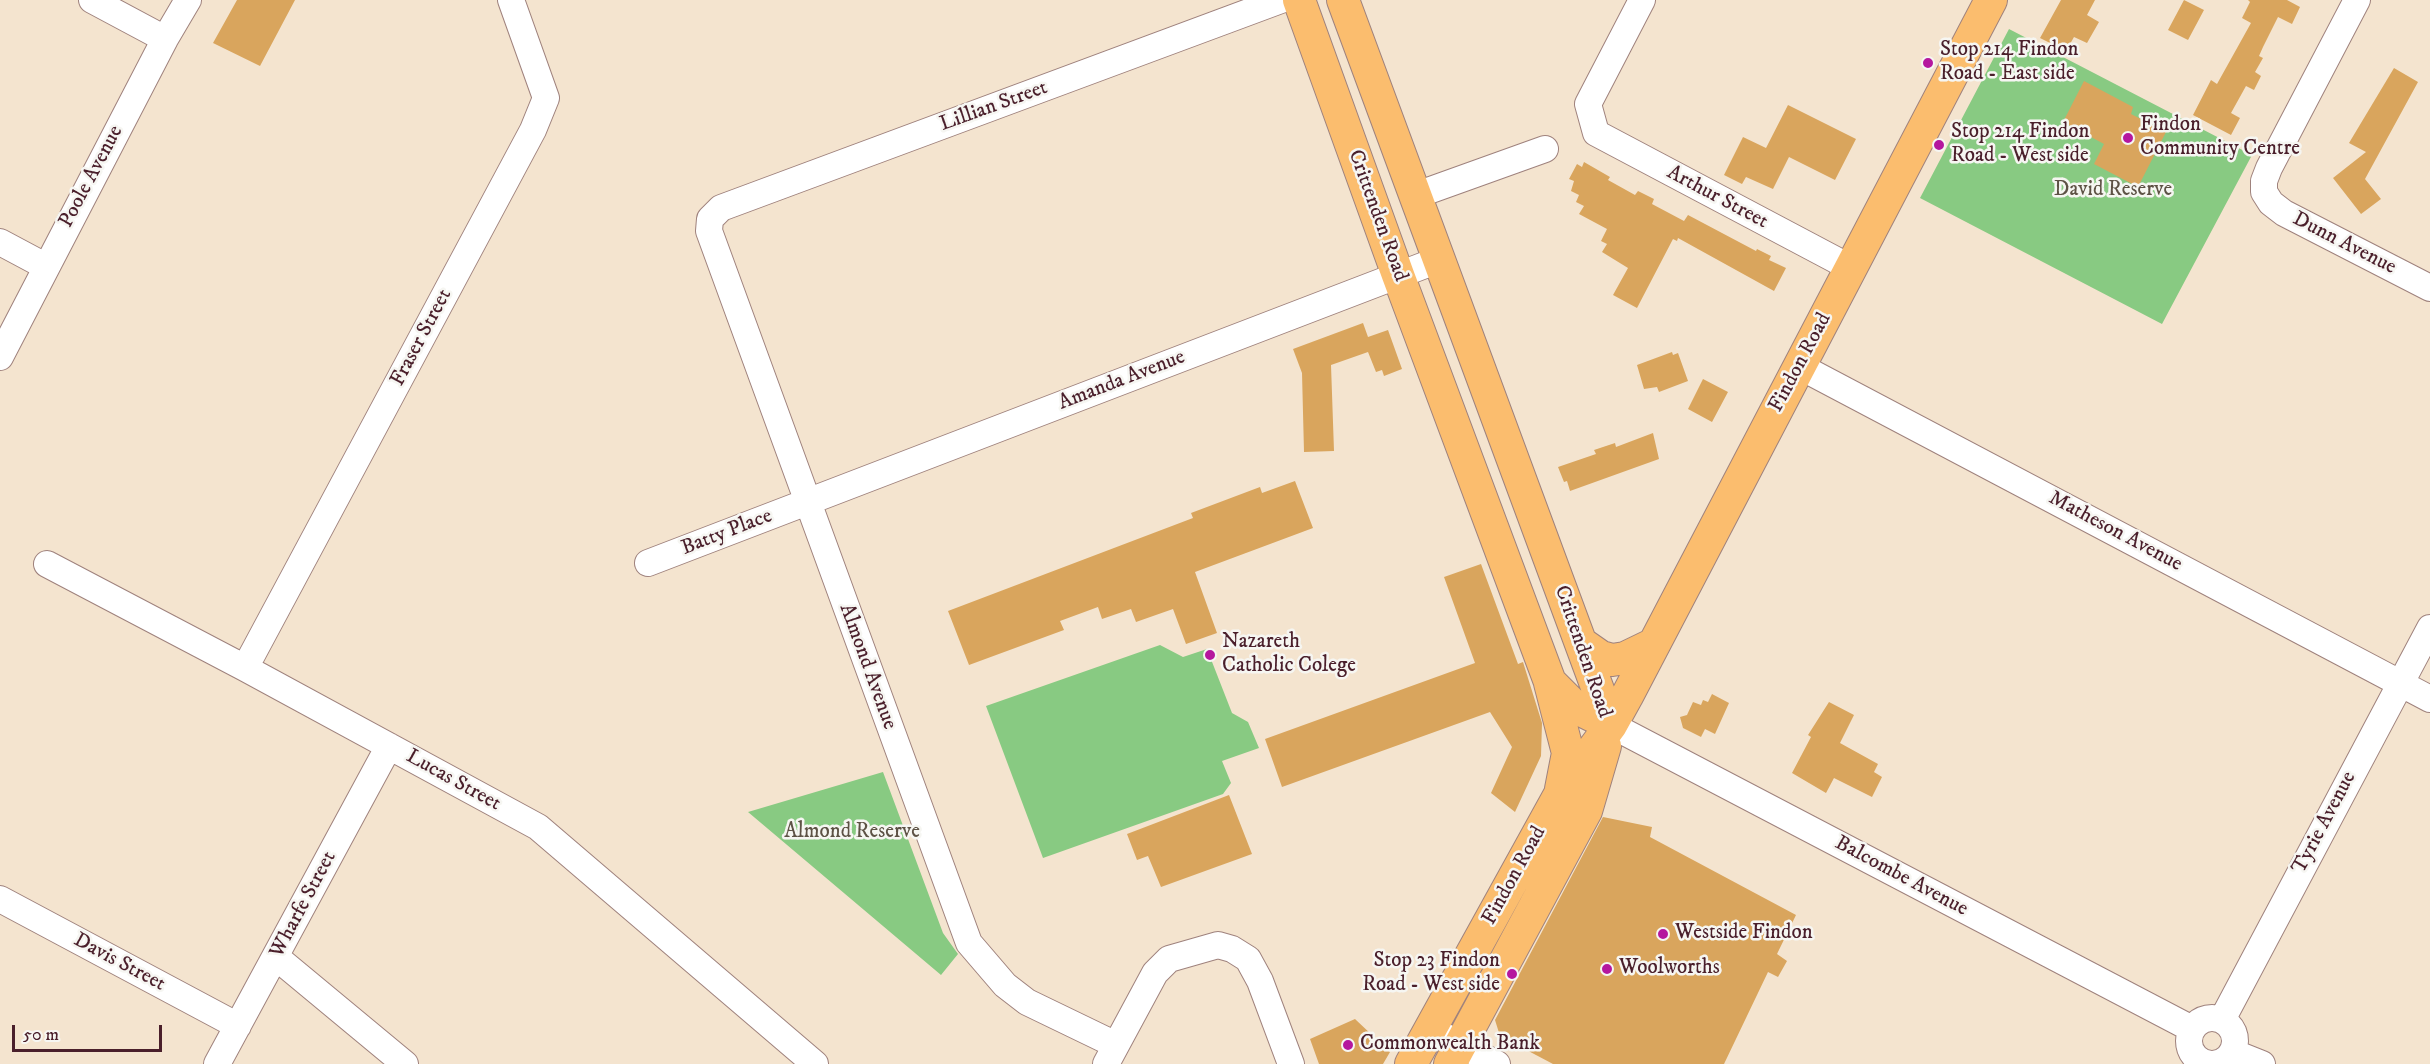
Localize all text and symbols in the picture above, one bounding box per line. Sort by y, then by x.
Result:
place label: Stop 214 Findon Road - East side [1940,38,2078,88]
marker: Stop 214 Findon Road - East side [1921,56,1935,70]
street label: Lillian Street [937,76,1051,138]
place label: Findon Community Centre [2140,113,2300,163]
place label: Stop 214 Findon Road - West side [1951,120,2089,170]
street label: Poole Avenue [55,122,129,232]
marker: Findon Community Centre [2121,131,2135,145]
marker: Stop 214 Findon Road - West side [1932,138,1946,152]
street label: Crittenden Road [1342,147,1412,285]
street label: Arthur Street [1662,161,1772,235]
park label: David Reserve [2054,178,2172,204]
street label: Dunn Avenue [2288,207,2400,281]
street label: Fraser Street [386,285,458,391]
street label: Findon Road [1764,309,1838,417]
street label: Amanda Avenue [1055,345,1189,417]
street label: Matheson Avenue [2044,486,2186,578]
street label: Batty Place [678,504,776,562]
street label: Crittenden Road [1548,583,1616,721]
street label: Almond Avenue [833,601,901,733]
place label: Nazareth Catholic Colege [1222,630,1356,680]
marker: Nazareth Catholic Colege [1203,648,1217,662]
street label: Lucas Street [401,745,505,817]
street label: Tyrie Avenue [2288,768,2362,878]
park label: Almond Reserve [784,820,920,846]
street label: Findon Road [1478,822,1552,930]
street label: Balcombe Avenue [1830,831,1972,923]
street label: Wharfe Street [265,847,343,963]
place label: Westside Findon [1675,921,1813,947]
marker: Westside Findon [1656,927,1670,941]
street label: Davis Street [69,928,169,998]
place label: Stop 23 Findon Road - West side [1362,949,1500,999]
place label: Woolworths [1619,956,1720,982]
marker: Woolworths [1600,962,1614,976]
marker: Stop 23 Findon Road - West side [1505,967,1519,981]
scale bar [15,1013,165,1051]
text: 50 m [23,1024,59,1046]
place label: Commonwealth Bank [1360,1032,1540,1058]
marker: Commonwealth Bank [1341,1038,1355,1052]

